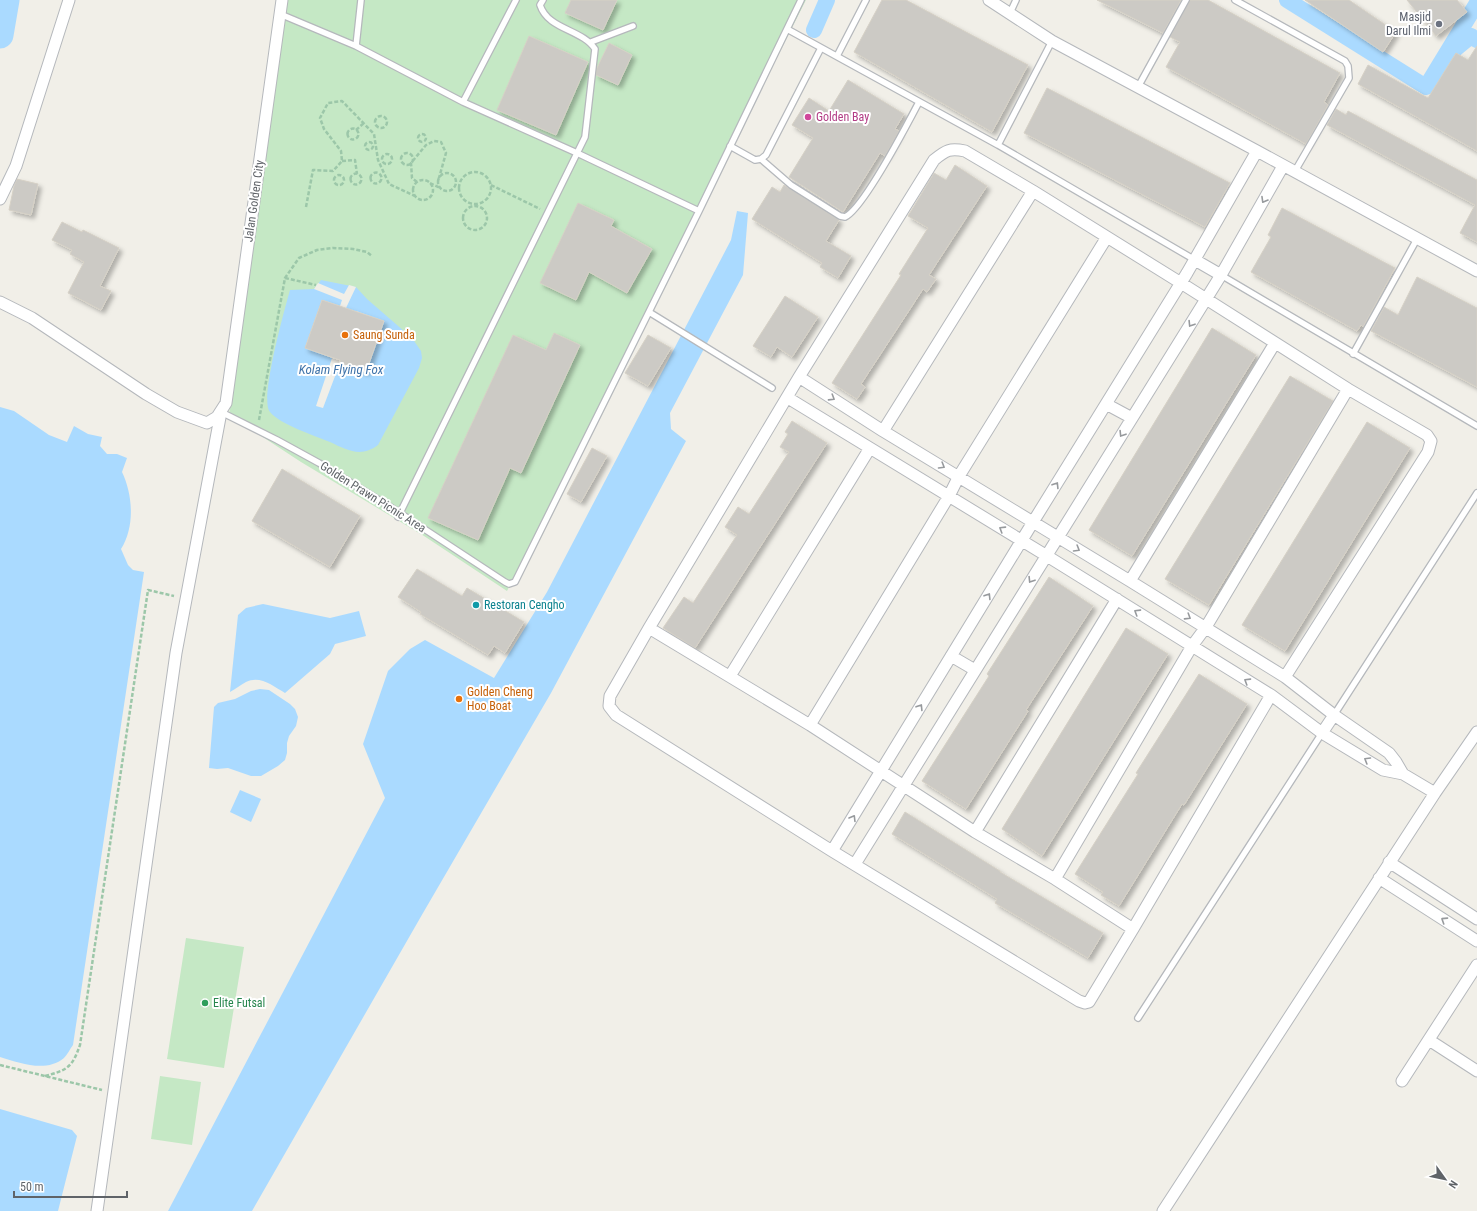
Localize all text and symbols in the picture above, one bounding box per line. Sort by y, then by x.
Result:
place label: Masjid Darul Ilmi [1386,10,1431,38]
marker: Masjid Darul Ilmi [1434,19,1444,29]
place label: Golden Bay [816,110,869,124]
marker: Golden Bay [803,112,813,122]
street label: Jalan Golden City [241,159,267,243]
one-way arrow [1261,196,1268,203]
one-way arrow [1188,320,1195,327]
place label: Saung Sunda [353,328,415,342]
marker: Saung Sunda [340,330,350,340]
water label: Kolam Flying Fox [299,362,384,377]
one-way arrow [828,393,835,401]
one-way arrow [1119,430,1126,437]
street label: Golden Prawn Picnic Area [318,459,429,535]
one-way arrow [938,462,945,469]
one-way arrow [1051,482,1058,489]
one-way arrow [999,526,1006,534]
one-way arrow [1073,544,1080,551]
one-way arrow [1029,576,1036,583]
one-way arrow [984,593,991,600]
place label: Restoran Cengho [484,598,565,612]
marker: Restoran Cengho [471,600,481,610]
one-way arrow [1134,609,1141,617]
one-way arrow [1184,612,1191,619]
one-way arrow [1244,678,1251,685]
place label: Golden Cheng Hoo Boat [467,685,533,713]
marker: Golden Cheng Hoo Boat [454,694,464,704]
one-way arrow [916,704,923,711]
one-way arrow [1364,757,1371,765]
one-way arrow [848,815,855,822]
one-way arrow [1441,917,1448,925]
place label: Elite Futsal [213,996,265,1010]
marker: Elite Futsal [200,998,210,1008]
north arrow [1425,1159,1465,1199]
scale bar [14,1173,127,1199]
text: N [1446,1178,1460,1191]
text: 50 m [20,1180,44,1194]

